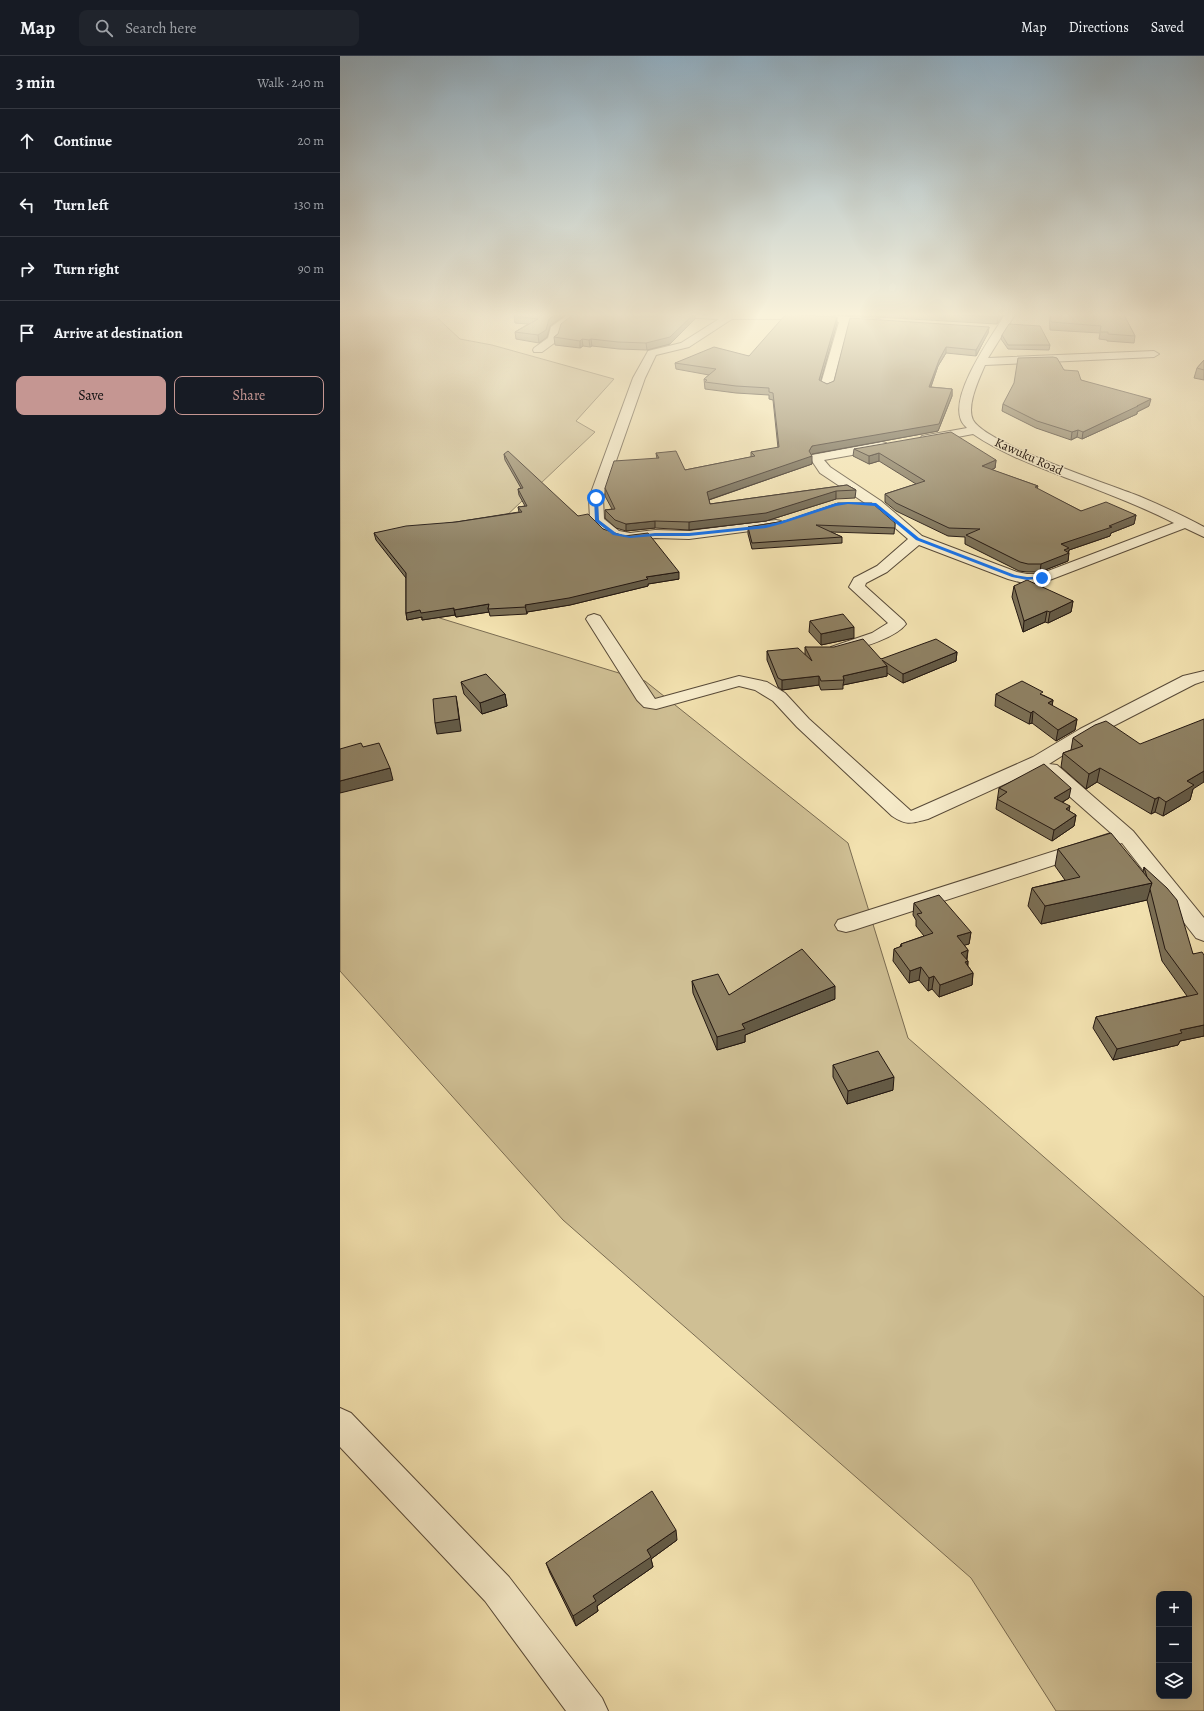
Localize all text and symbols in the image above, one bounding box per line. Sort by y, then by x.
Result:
search box [79,10,359,46]
text: Map [20,15,55,41]
icon: search [93,17,115,39]
text: Search here [125,18,197,38]
text: Map [1021,18,1047,37]
text: Directions [1069,18,1129,37]
text: Saved [1151,18,1184,37]
text: 3 min [16,71,55,94]
text: Walk · 240 m [257,74,324,91]
icon: ahead [16,130,38,152]
text: Continue [54,131,112,151]
text: 20 m [298,132,324,149]
icon: left [16,194,38,216]
text: Turn left [54,195,109,215]
text: 130 m [294,196,324,213]
icon: right [16,258,38,280]
text: Turn right [54,259,119,279]
text: 90 m [298,260,324,277]
icon: arrive [16,322,38,344]
text: Arrive at destination [54,323,183,343]
button: Save [16,376,166,415]
button: Share [174,376,324,415]
street label: Kawuku Road [992,433,1066,479]
route start [587,489,605,507]
route end [1033,569,1051,587]
map controls [1156,1591,1192,1699]
button: + [1156,1591,1192,1627]
button: − [1156,1627,1192,1663]
button: layers [1156,1663,1192,1699]

